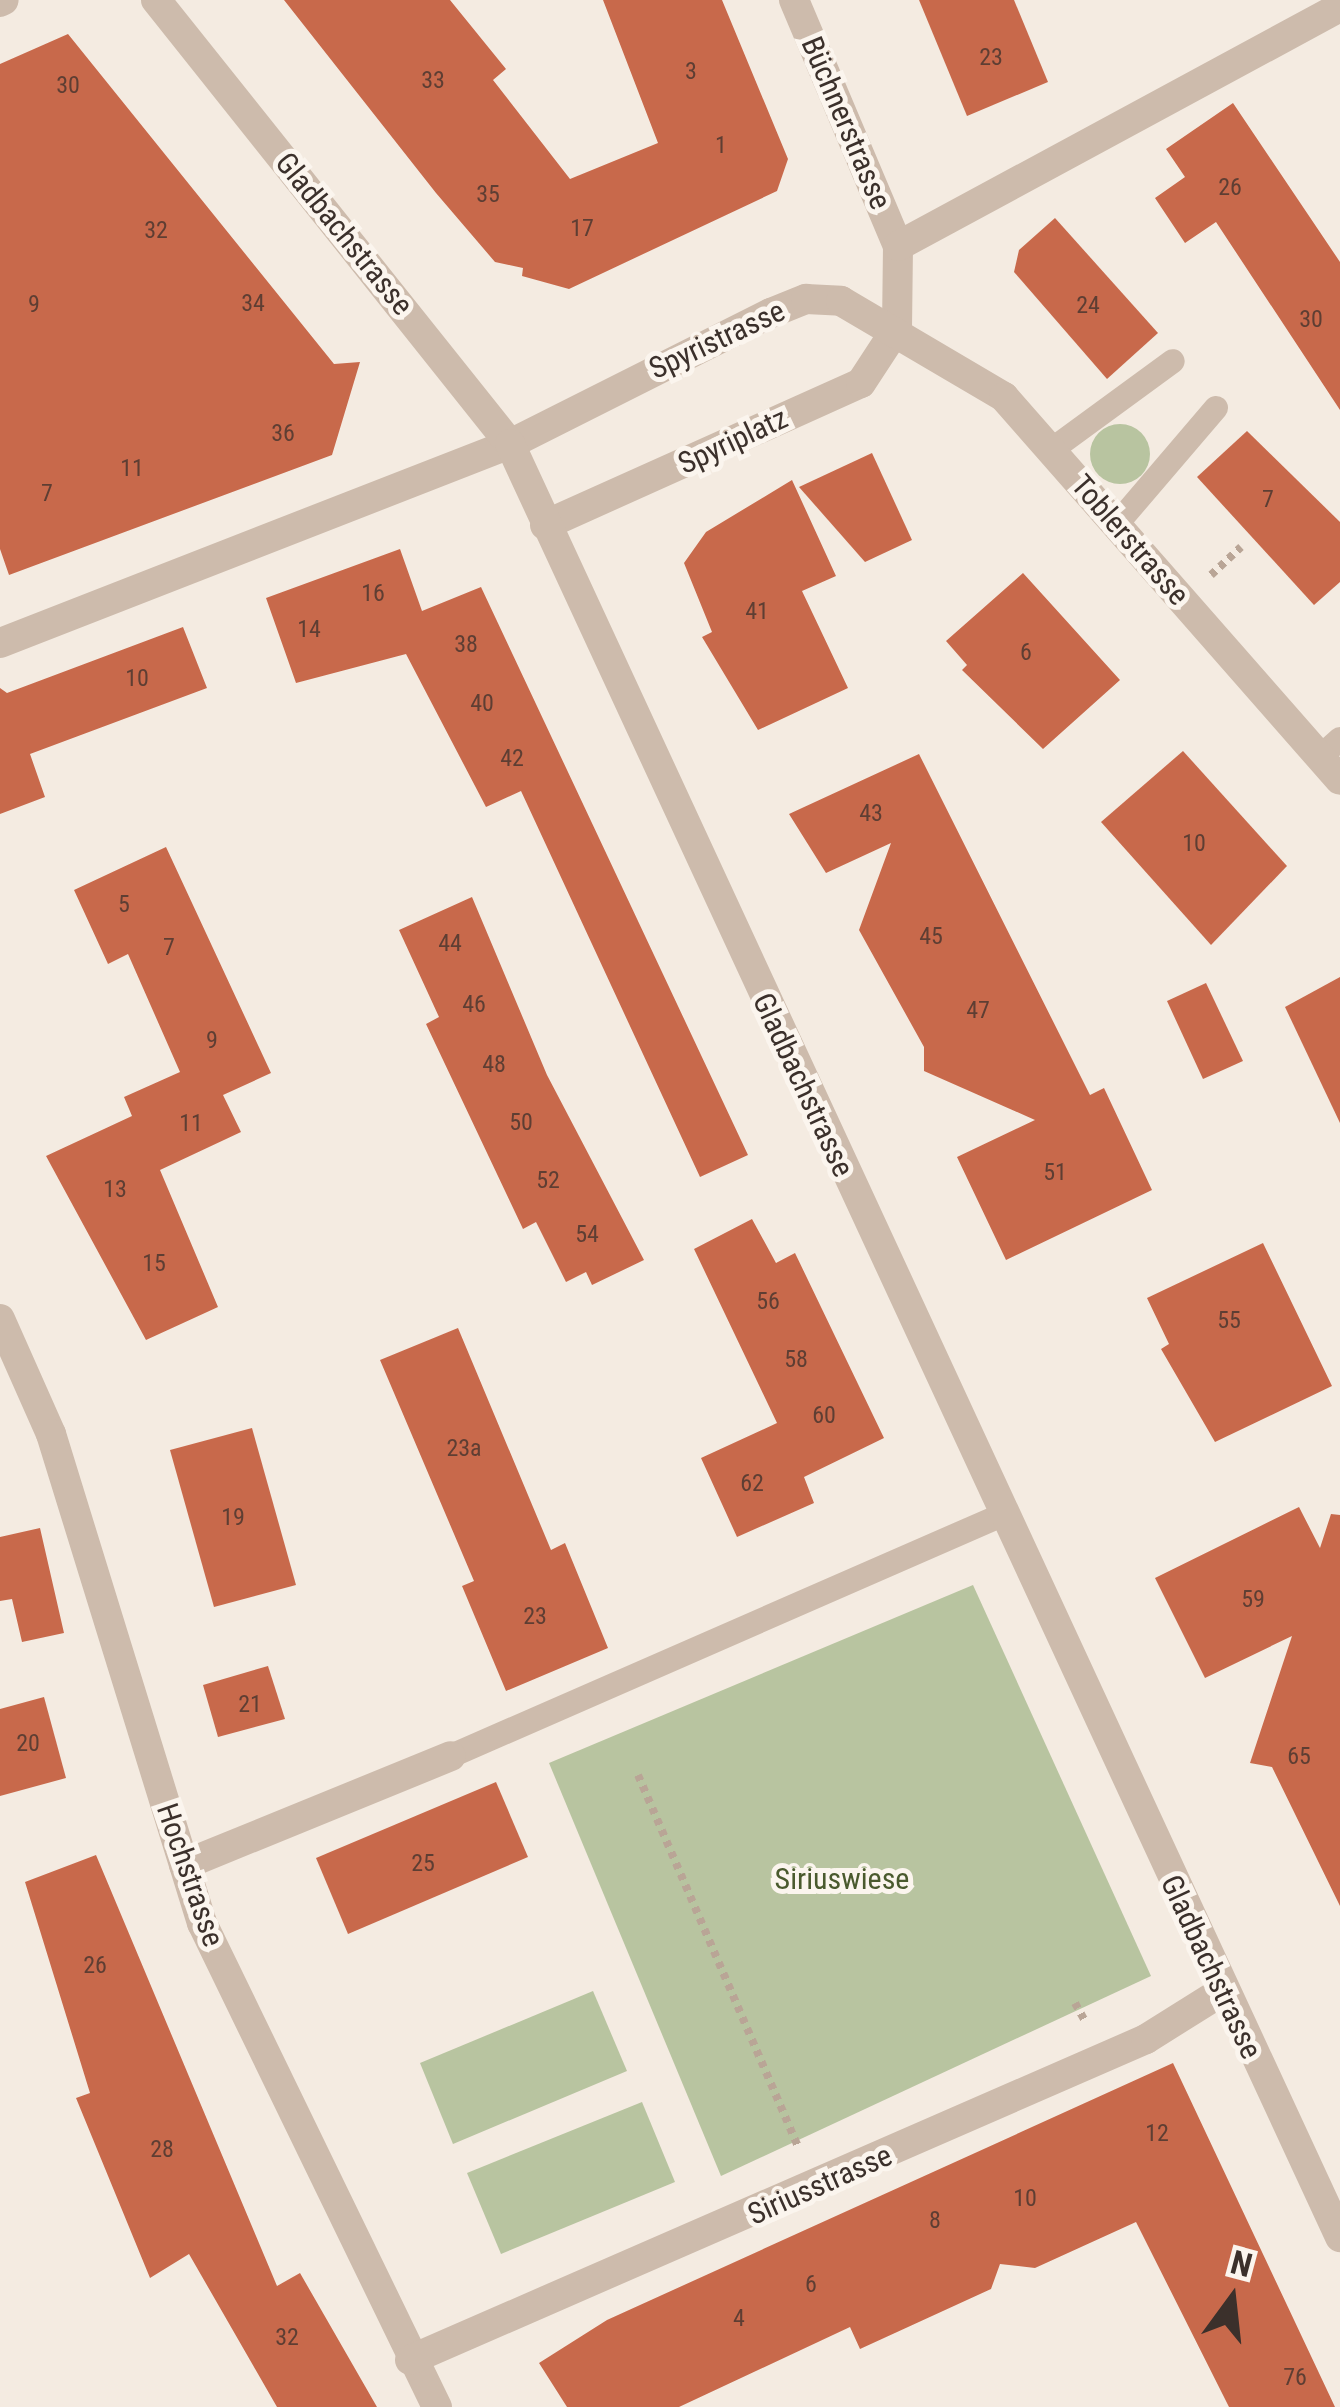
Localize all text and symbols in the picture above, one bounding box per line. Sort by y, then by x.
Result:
street label: Büchnerstrasse [794,31,898,215]
house number: 23 [979,44,1003,72]
house number: 3 [685,58,697,86]
house number: 33 [421,67,445,95]
house number: 30 [56,72,80,100]
house number: 1 [715,132,727,160]
street label: Gladbachstrasse [268,146,420,322]
house number: 26 [1218,174,1242,202]
house number: 35 [476,181,500,209]
house number: 17 [570,215,594,243]
house number: 32 [144,217,168,245]
house number: 34 [241,290,265,318]
house number: 9 [28,291,40,319]
house number: 24 [1076,292,1100,320]
street label: Spyristrasse [643,293,791,387]
house number: 30 [1299,306,1323,334]
street label: Spyriplatz [672,400,794,482]
house number: 36 [271,420,295,448]
house number: 11 [120,455,144,483]
street label: Toblerstrasse [1064,467,1196,613]
house number: 7 [41,480,53,508]
house number: 7 [1262,486,1274,514]
house number: 16 [361,580,385,608]
house number: 41 [745,598,769,626]
house number: 14 [297,616,321,644]
house number: 38 [454,631,478,659]
house number: 6 [1020,639,1032,667]
house number: 10 [125,665,149,693]
house number: 40 [470,690,494,718]
house number: 42 [500,745,524,773]
house number: 43 [859,800,883,828]
house number: 10 [1182,830,1206,858]
house number: 5 [118,891,130,919]
house number: 45 [919,923,943,951]
house number: 44 [438,930,462,958]
house number: 7 [163,934,175,962]
street label: Gladbachstrasse [745,988,861,1182]
house number: 46 [462,991,486,1019]
house number: 47 [966,997,990,1025]
house number: 9 [206,1027,218,1055]
house number: 48 [482,1051,506,1079]
house number: 50 [509,1109,533,1137]
house number: 11 [179,1110,203,1138]
house number: 51 [1043,1159,1067,1187]
house number: 52 [536,1167,560,1195]
house number: 13 [103,1176,127,1204]
house number: 54 [575,1221,599,1249]
house number: 15 [142,1250,166,1278]
house number: 56 [756,1288,780,1316]
house number: 55 [1217,1307,1241,1335]
house number: 58 [784,1346,808,1374]
house number: 60 [812,1402,836,1430]
house number: 23a [446,1435,482,1463]
house number: 62 [740,1470,764,1498]
house number: 19 [221,1504,245,1532]
house number: 59 [1241,1586,1265,1614]
house number: 23 [523,1603,547,1631]
house number: 21 [238,1691,262,1719]
house number: 20 [16,1730,40,1758]
house number: 65 [1287,1743,1311,1771]
street label: Hochstrasse [149,1799,231,1951]
house number: 25 [411,1850,435,1878]
park label: Siriuswiese [775,1861,909,1897]
street label: Gladbachstrasse [1153,1870,1269,2064]
house number: 26 [83,1952,107,1980]
house number: 12 [1145,2120,1169,2148]
house number: 28 [150,2136,174,2164]
street label: Siriusstrasse [743,2137,897,2233]
house number: 10 [1013,2185,1037,2213]
house number: 8 [929,2207,941,2235]
north arrow [1172,2239,1292,2359]
text: N [1227,2242,1256,2285]
house number: 6 [805,2271,817,2299]
house number: 4 [733,2305,745,2333]
house number: 32 [275,2324,299,2352]
house number: 76 [1283,2364,1307,2392]

